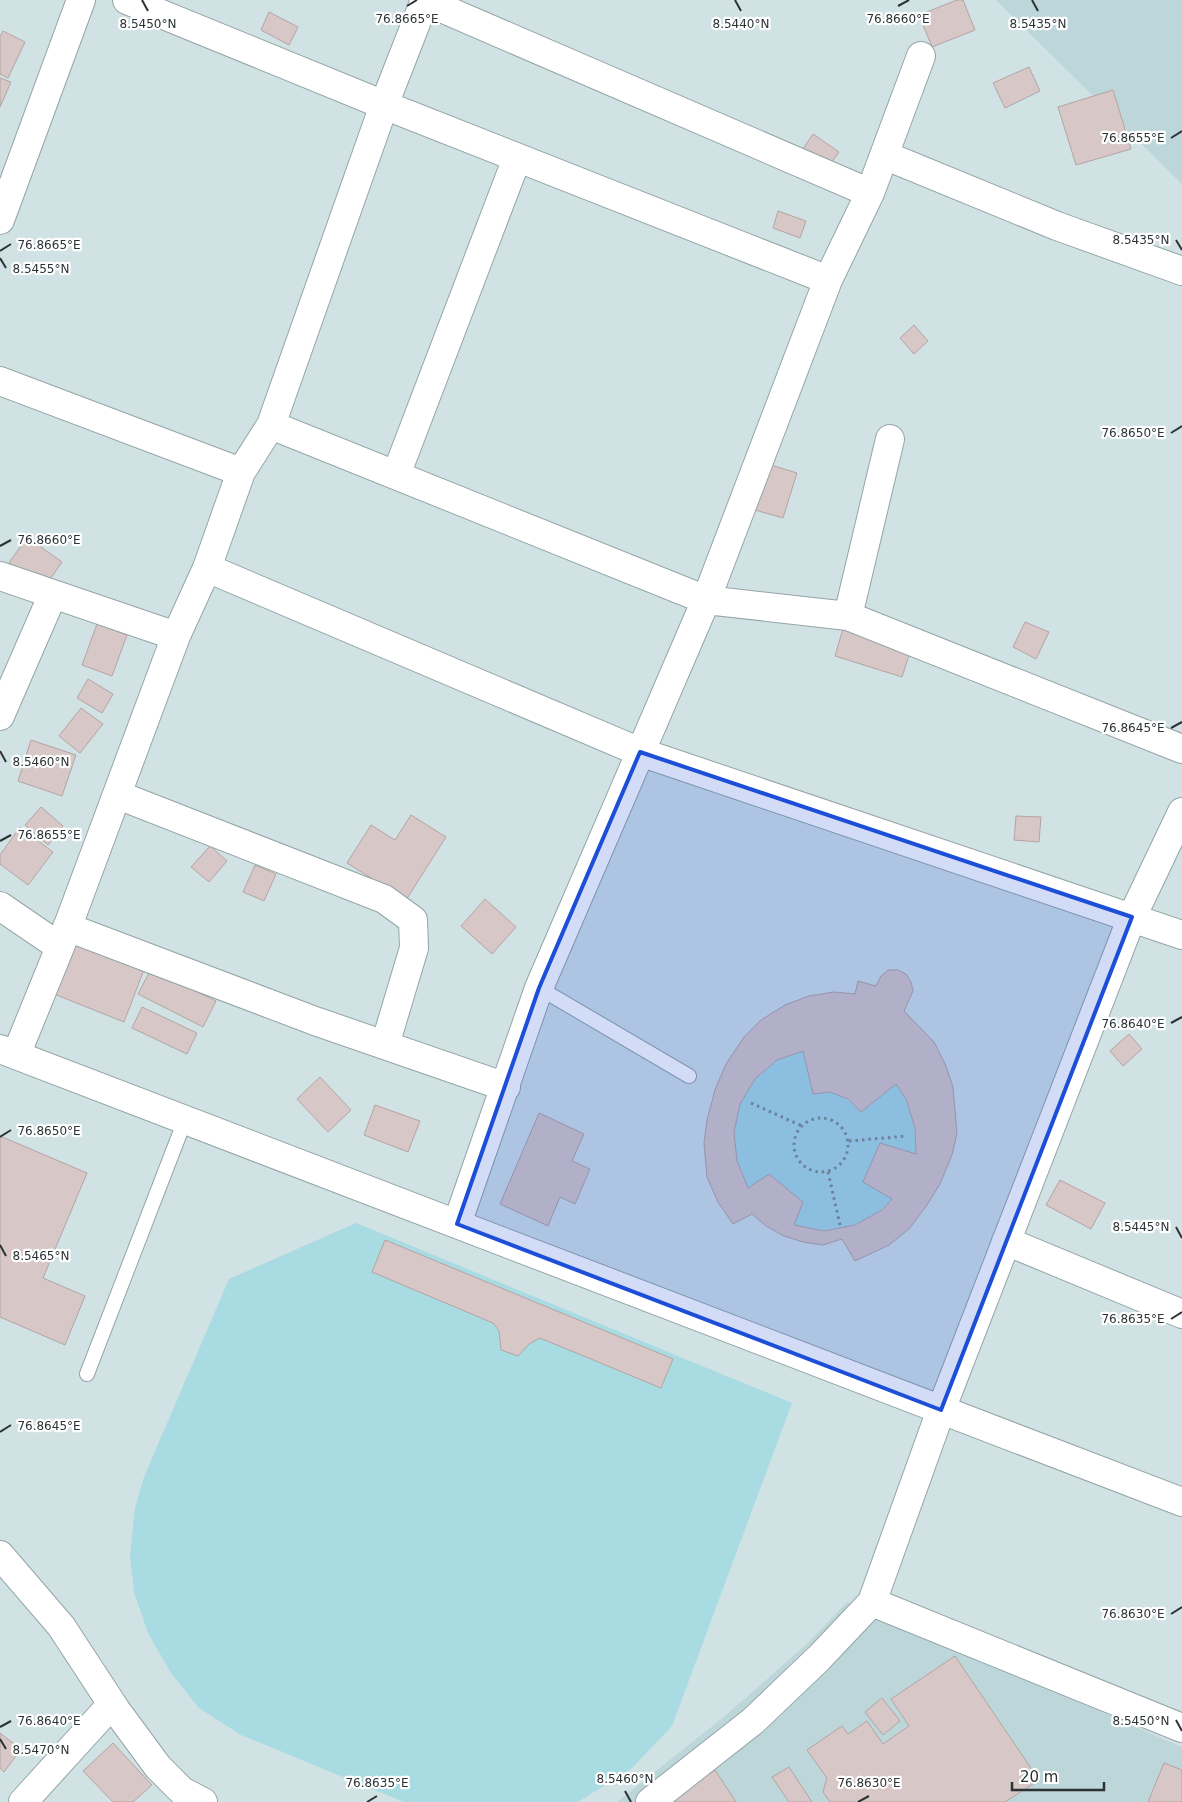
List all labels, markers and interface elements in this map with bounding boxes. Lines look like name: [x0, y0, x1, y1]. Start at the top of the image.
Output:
text: 76.8665°E: [375, 12, 439, 26]
text: 76.8660°E: [866, 12, 930, 26]
text: 8.5450°N: [120, 17, 176, 31]
text: 8.5440°N: [713, 17, 769, 31]
text: 8.5435°N: [1010, 17, 1066, 31]
text: 76.8655°E: [1101, 131, 1165, 145]
text: 8.5435°N: [1113, 233, 1169, 247]
text: 76.8665°E: [17, 238, 81, 252]
text: 8.5455°N: [13, 262, 69, 276]
text: 76.8650°E: [1101, 426, 1165, 440]
text: 76.8660°E: [17, 533, 81, 547]
text: 76.8645°E: [1101, 721, 1165, 735]
text: 8.5460°N: [13, 755, 69, 769]
text: 76.8655°E: [17, 828, 81, 842]
text: 76.8640°E: [1101, 1017, 1165, 1031]
text: 76.8650°E: [17, 1124, 81, 1138]
text: 8.5445°N: [1113, 1220, 1169, 1234]
text: 8.5465°N: [13, 1249, 69, 1263]
text: 76.8635°E: [1101, 1312, 1165, 1326]
text: 76.8645°E: [17, 1419, 81, 1433]
text: 76.8630°E: [1101, 1607, 1165, 1621]
text: 76.8640°E: [17, 1714, 81, 1728]
text: 8.5450°N: [1113, 1714, 1169, 1728]
text: 8.5470°N: [13, 1743, 69, 1757]
scale bar: [1012, 1760, 1104, 1792]
text: 20 m: [1020, 1768, 1058, 1786]
text: 8.5460°N: [597, 1772, 653, 1786]
text: 76.8635°E: [345, 1776, 409, 1790]
text: 76.8630°E: [837, 1776, 901, 1790]

